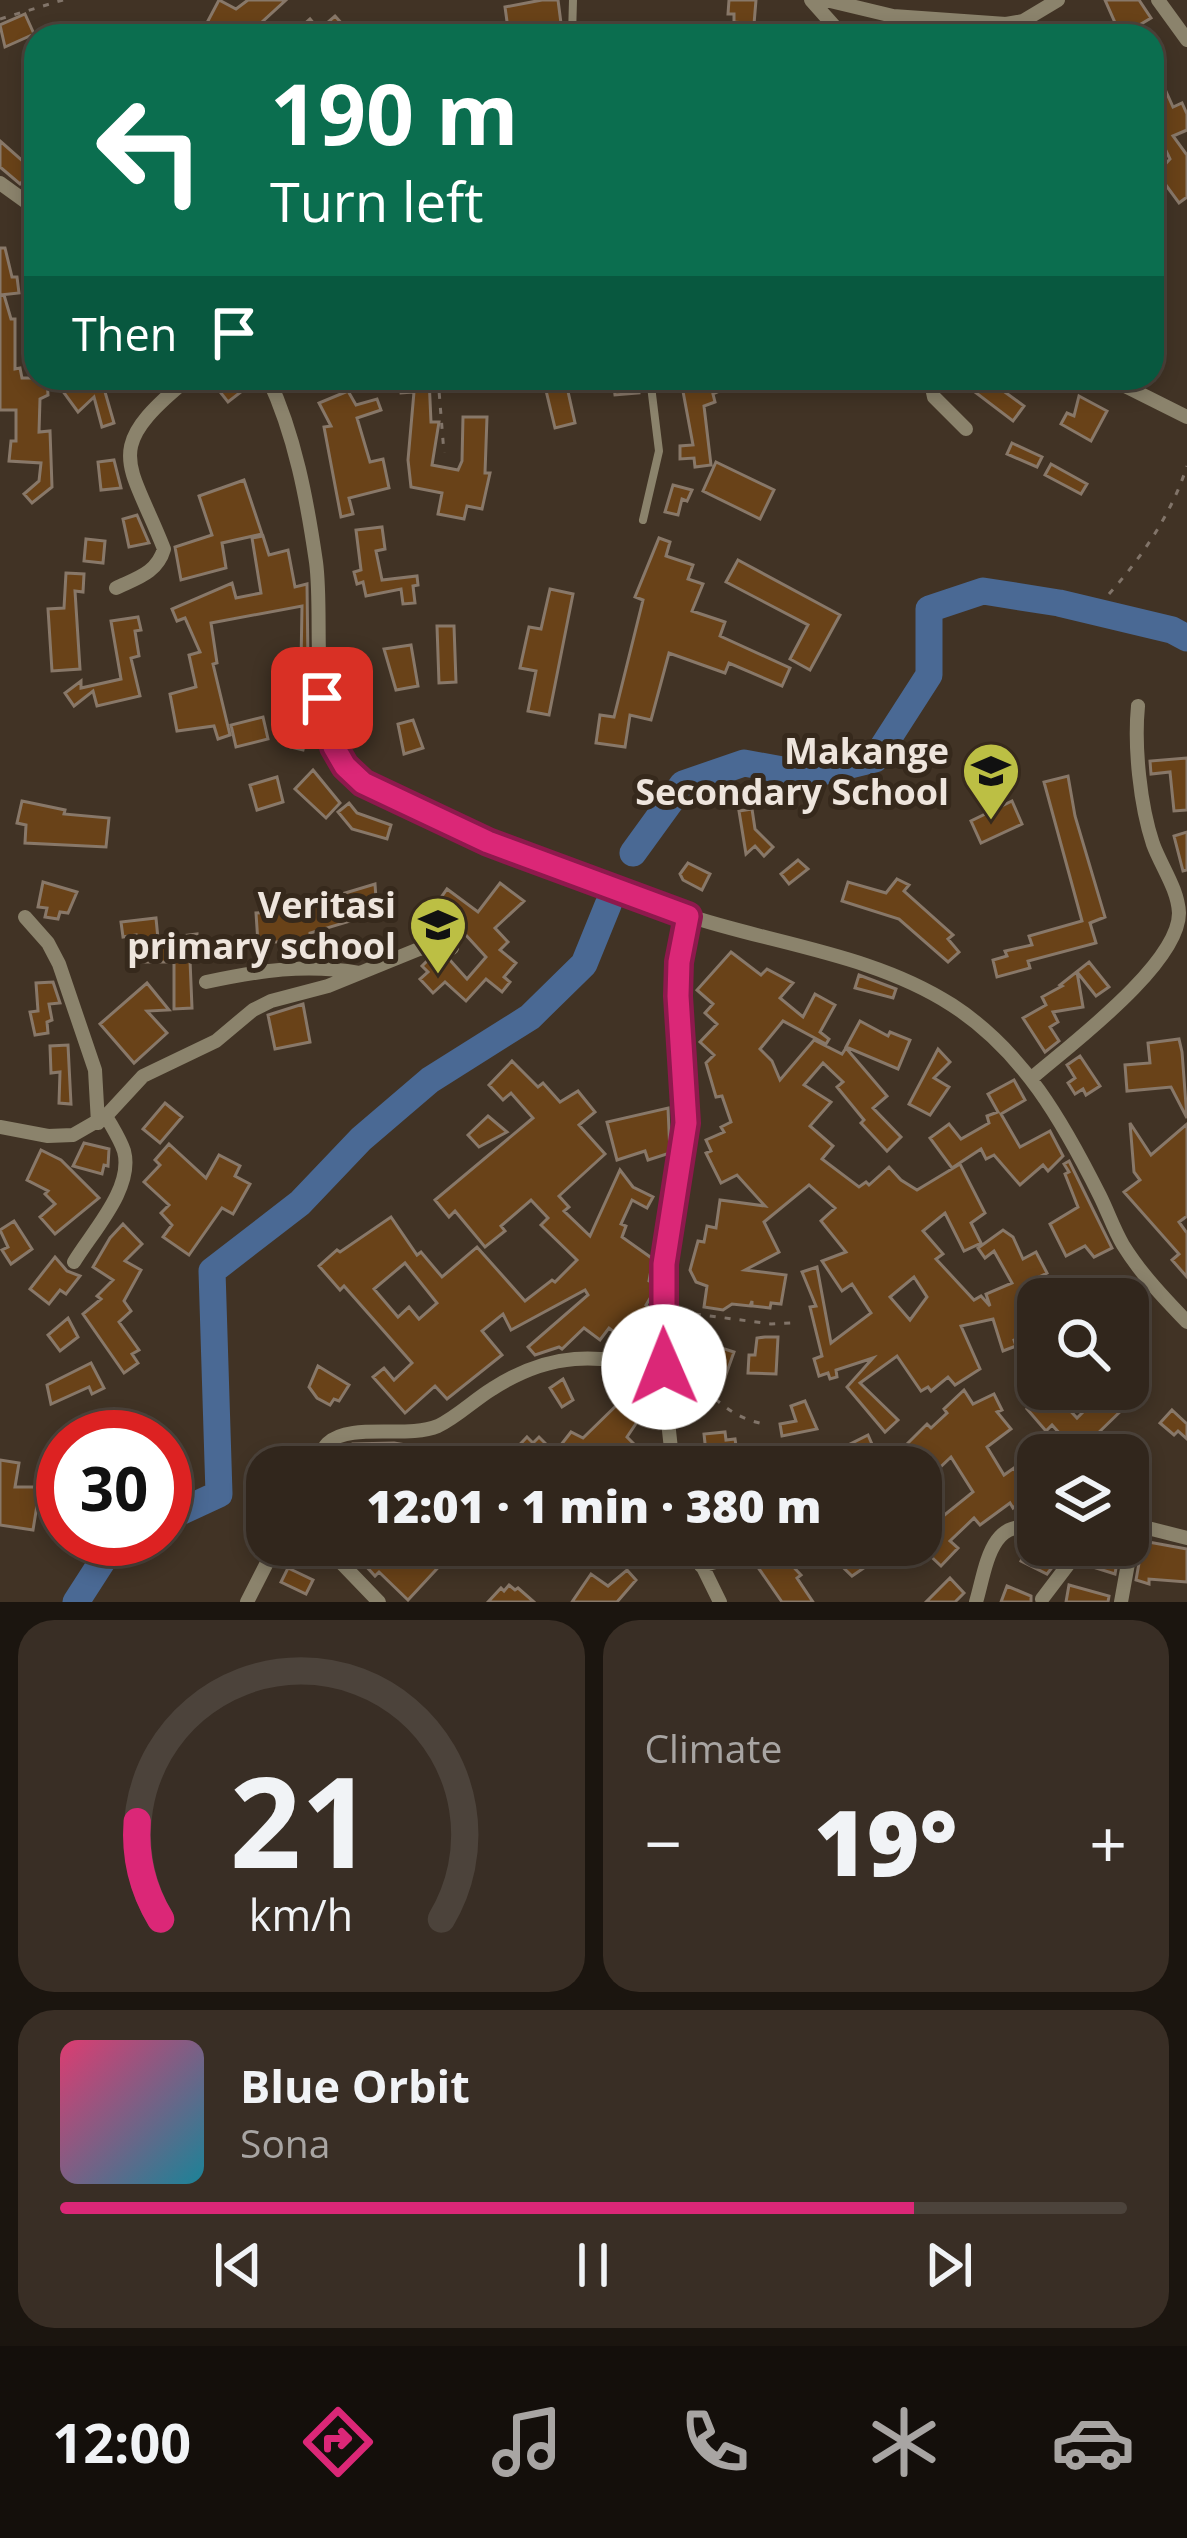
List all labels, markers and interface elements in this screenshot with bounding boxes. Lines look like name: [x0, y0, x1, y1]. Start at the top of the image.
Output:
text: 190 m: [270, 55, 518, 170]
icon: left: [72, 72, 228, 228]
text: Turn left: [270, 164, 483, 238]
icon: arrive: [201, 300, 267, 366]
text: Then: [72, 303, 177, 364]
pin: [271, 647, 373, 749]
icon: arrive: [289, 665, 355, 731]
place label: Makange Secondary School: [635, 726, 949, 816]
school or university icon: Makange Secondary School: [960, 740, 1022, 822]
place label: Veritasi primary school: [127, 880, 396, 970]
school or university icon: Veritasi primary school: [407, 894, 469, 976]
map controls: [1017, 1278, 1149, 1566]
button: search: [1017, 1278, 1149, 1410]
position arrow: [601, 1304, 727, 1430]
speed limit sign: 30: [36, 1410, 192, 1566]
button: layers: [1017, 1434, 1149, 1566]
text: 12:01 · 1 min · 380 m: [367, 1475, 821, 1536]
text: Climate: [645, 1721, 782, 1774]
text: 21: [230, 1735, 373, 1905]
text: 19°: [814, 1780, 957, 1902]
text: −: [645, 1797, 682, 1887]
text: +: [1089, 1797, 1127, 1887]
text: km/h: [249, 1885, 353, 1944]
text: Blue Orbit: [240, 2055, 470, 2116]
text: Sona: [240, 2116, 330, 2169]
icon: previous: [205, 2232, 271, 2298]
icon: pause: [560, 2232, 626, 2298]
icon: next: [916, 2232, 982, 2298]
icon: directions: [296, 2400, 380, 2484]
icon: music: [485, 2400, 569, 2484]
icon: phone: [673, 2400, 757, 2484]
icon: climate: [862, 2400, 946, 2484]
icon: car: [1051, 2400, 1135, 2484]
text: 12:00: [52, 2405, 191, 2479]

